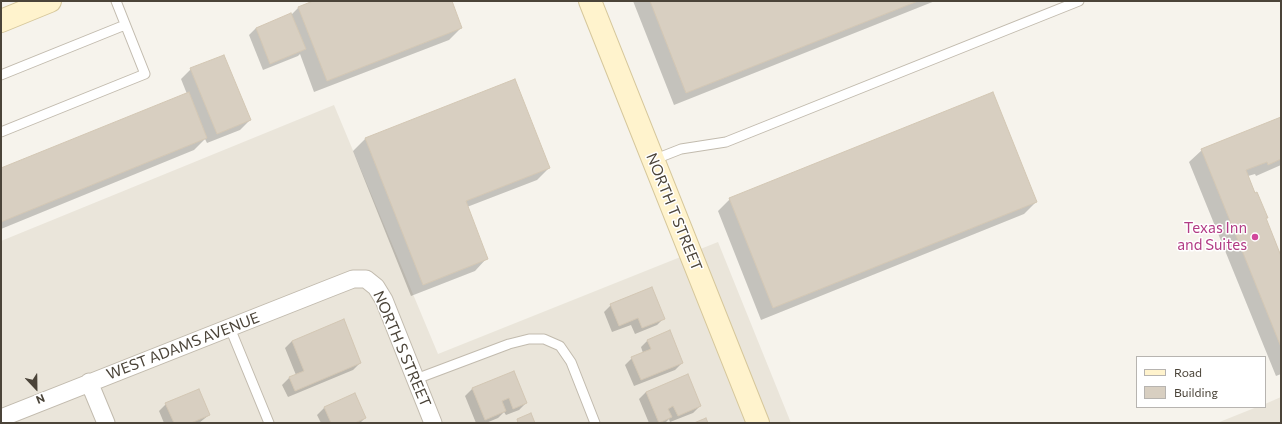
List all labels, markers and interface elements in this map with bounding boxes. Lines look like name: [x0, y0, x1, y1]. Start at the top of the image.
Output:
street label: NORTH T STREET: [642, 151, 706, 273]
place label: Texas Inn and Suites: [1177, 219, 1247, 254]
marker: Texas Inn and Suites: [1250, 232, 1260, 242]
street label: NORTH S STREET: [369, 288, 435, 410]
street label: WEST ADAMS AVENUE: [104, 309, 262, 383]
legend: [1136, 356, 1266, 408]
text: Road: [1174, 365, 1202, 379]
north arrow: [16, 368, 56, 408]
text: Building: [1174, 385, 1218, 399]
text: N: [34, 392, 47, 407]

